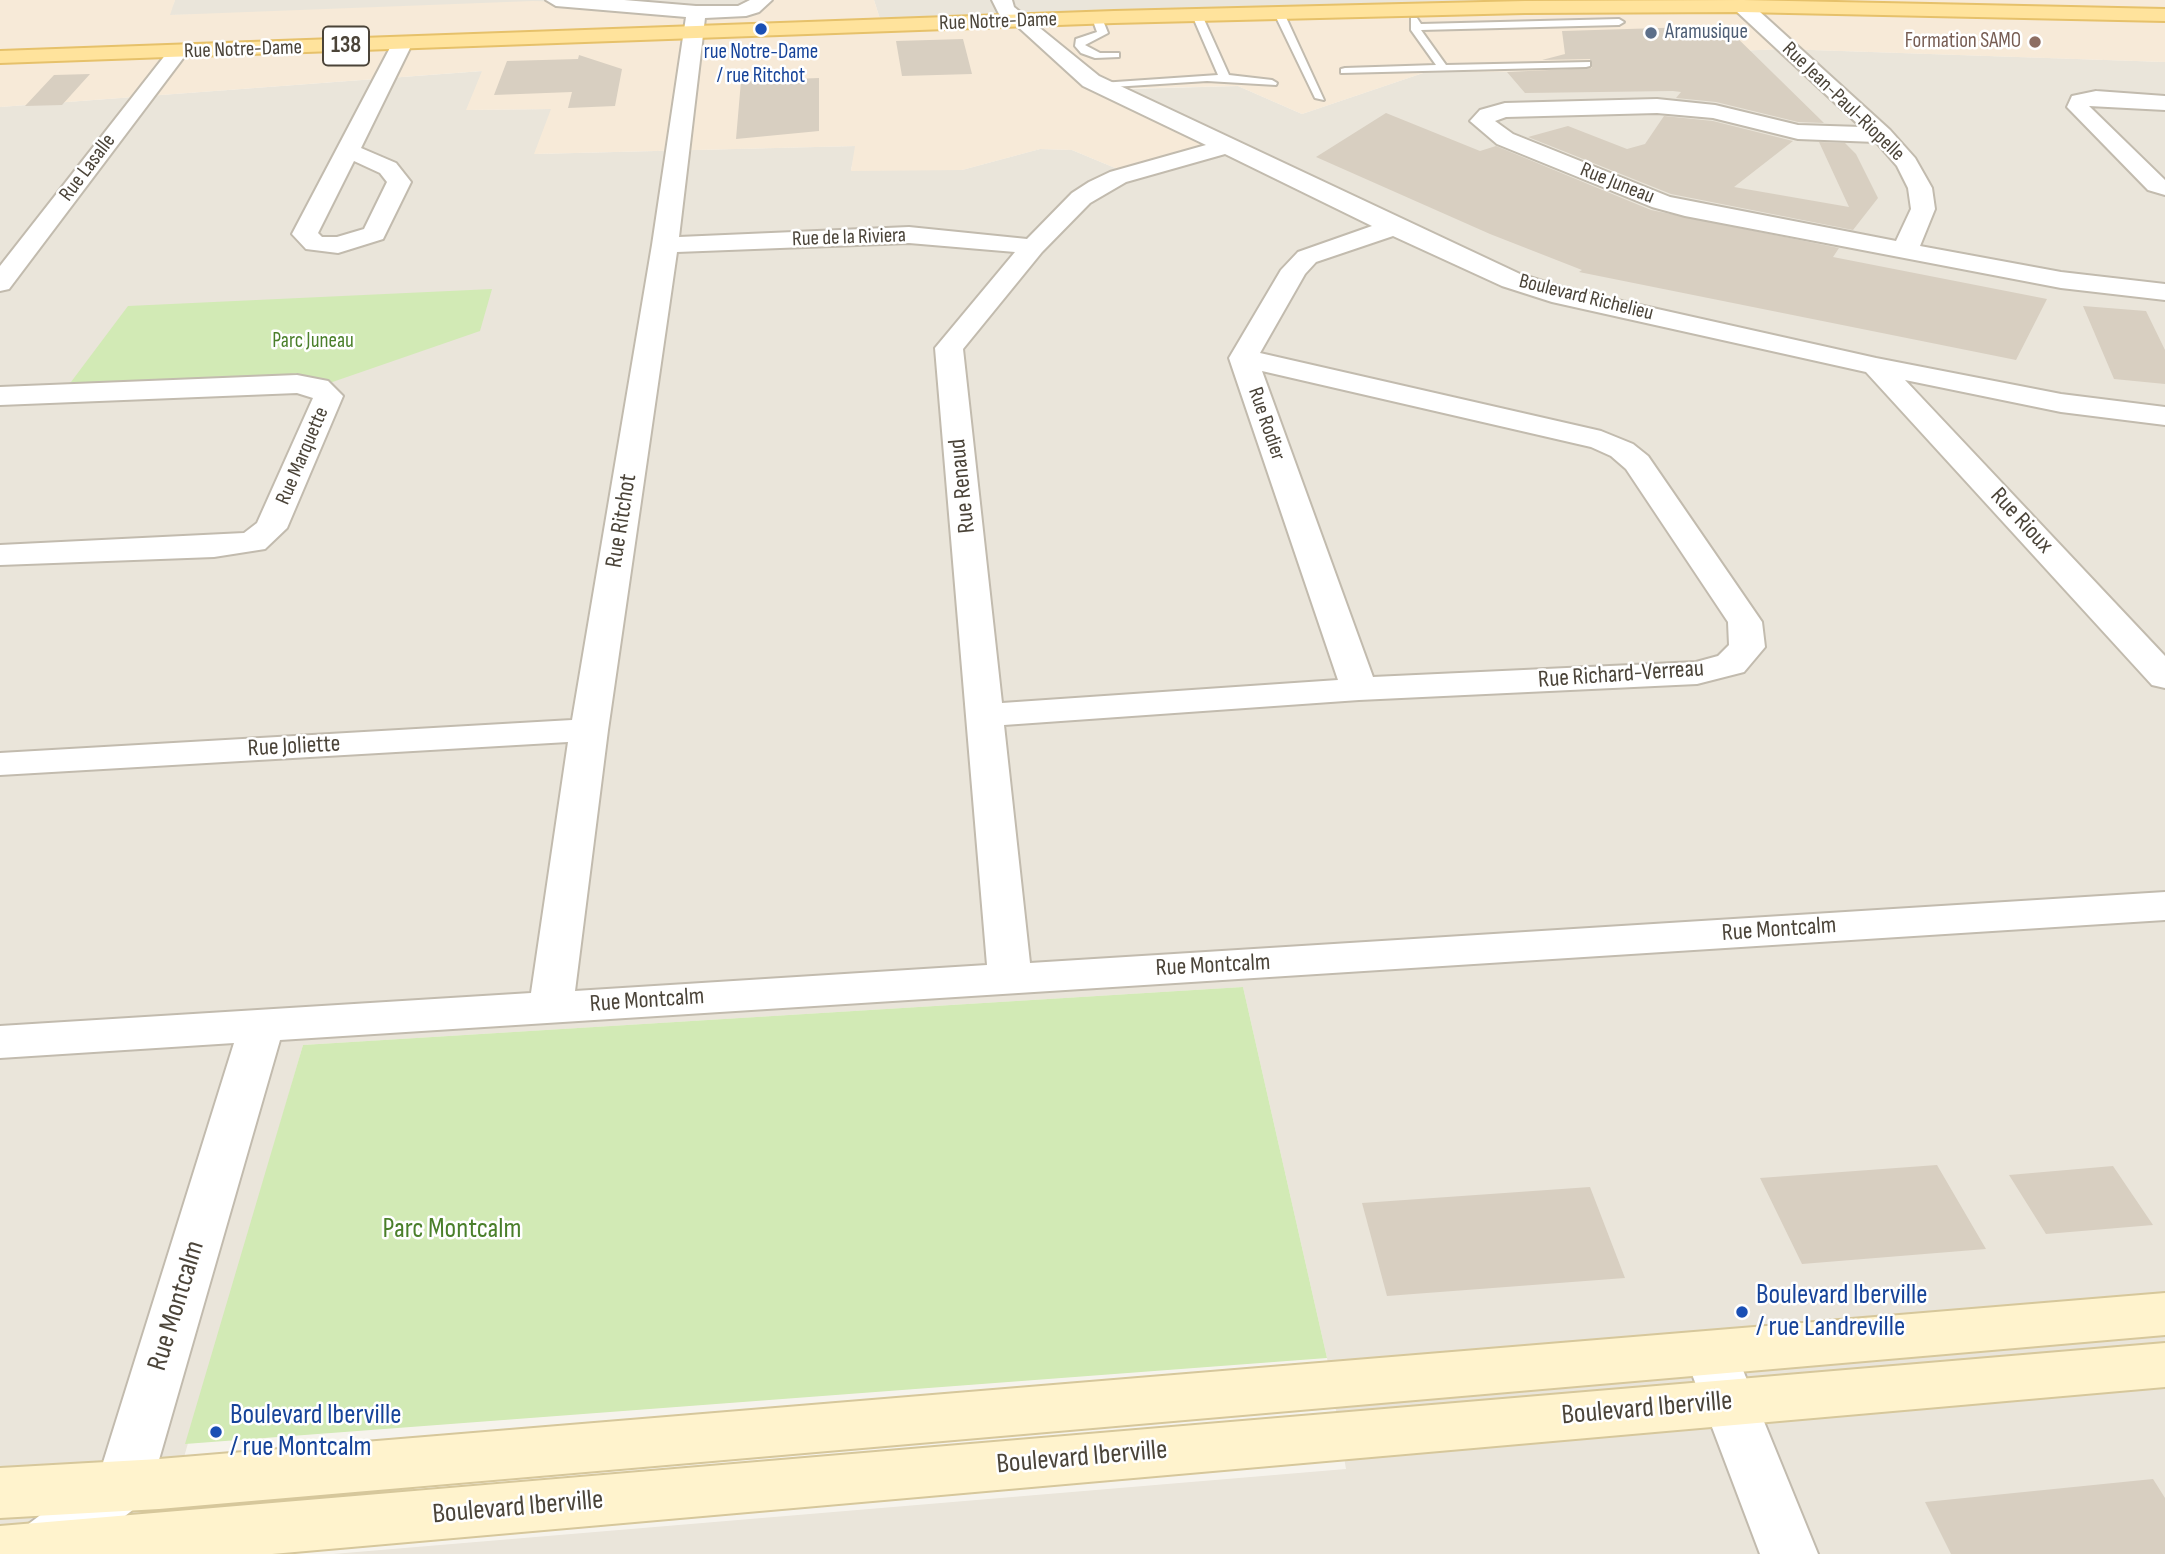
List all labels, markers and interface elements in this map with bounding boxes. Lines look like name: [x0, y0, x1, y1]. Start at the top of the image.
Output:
street label: Rue Notre-Dame: [939, 7, 1057, 37]
place label: Aramusique: [1665, 20, 1748, 46]
marker: rue Notre-Dame / rue Ritchot: [753, 21, 769, 37]
marker: Aramusique: [1643, 25, 1659, 41]
road number: 138: [323, 26, 369, 66]
place label: Formation SAMO: [1905, 29, 2021, 55]
marker: Formation SAMO: [2027, 34, 2043, 50]
street label: Rue Notre-Dame: [184, 35, 302, 65]
street label: Rue Jean-Paul-Riopelle: [1776, 37, 1910, 167]
place label: rue Notre-Dame / rue Ritchot: [704, 40, 818, 90]
street label: Rue Lasalle: [54, 129, 122, 207]
street label: Rue Juneau: [1576, 158, 1658, 210]
street label: Rue de la Riviera: [792, 223, 906, 253]
street label: Boulevard Richelieu: [1516, 269, 1656, 327]
park label: Parc Juneau: [272, 329, 354, 355]
street label: Rue Rodier: [1242, 384, 1290, 464]
street label: Rue Marquette: [271, 403, 335, 509]
street label: Rue Renaud: [944, 437, 982, 535]
street label: Rue Ritchot: [600, 472, 644, 570]
street label: Rue Rioux: [1983, 482, 2059, 560]
street label: Rue Richard-Verreau: [1537, 655, 1705, 695]
street label: Rue Joliette: [247, 730, 341, 764]
street label: Rue Montcalm: [1721, 912, 1837, 948]
street label: Rue Montcalm: [1155, 949, 1271, 983]
street label: Rue Montcalm: [589, 983, 705, 1019]
park label: Parc Montcalm: [382, 1213, 522, 1247]
street label: Rue Montcalm: [141, 1237, 213, 1375]
place label: Boulevard Iberville / rue Landreville: [1756, 1279, 1927, 1345]
marker: Boulevard Iberville / rue Landreville: [1734, 1304, 1750, 1320]
street label: Boulevard Iberville: [1560, 1385, 1734, 1433]
place label: Boulevard Iberville / rue Montcalm: [230, 1399, 401, 1465]
marker: Boulevard Iberville / rue Montcalm: [208, 1424, 224, 1440]
street label: Boulevard Iberville: [995, 1434, 1169, 1482]
street label: Boulevard Iberville: [431, 1484, 605, 1532]

